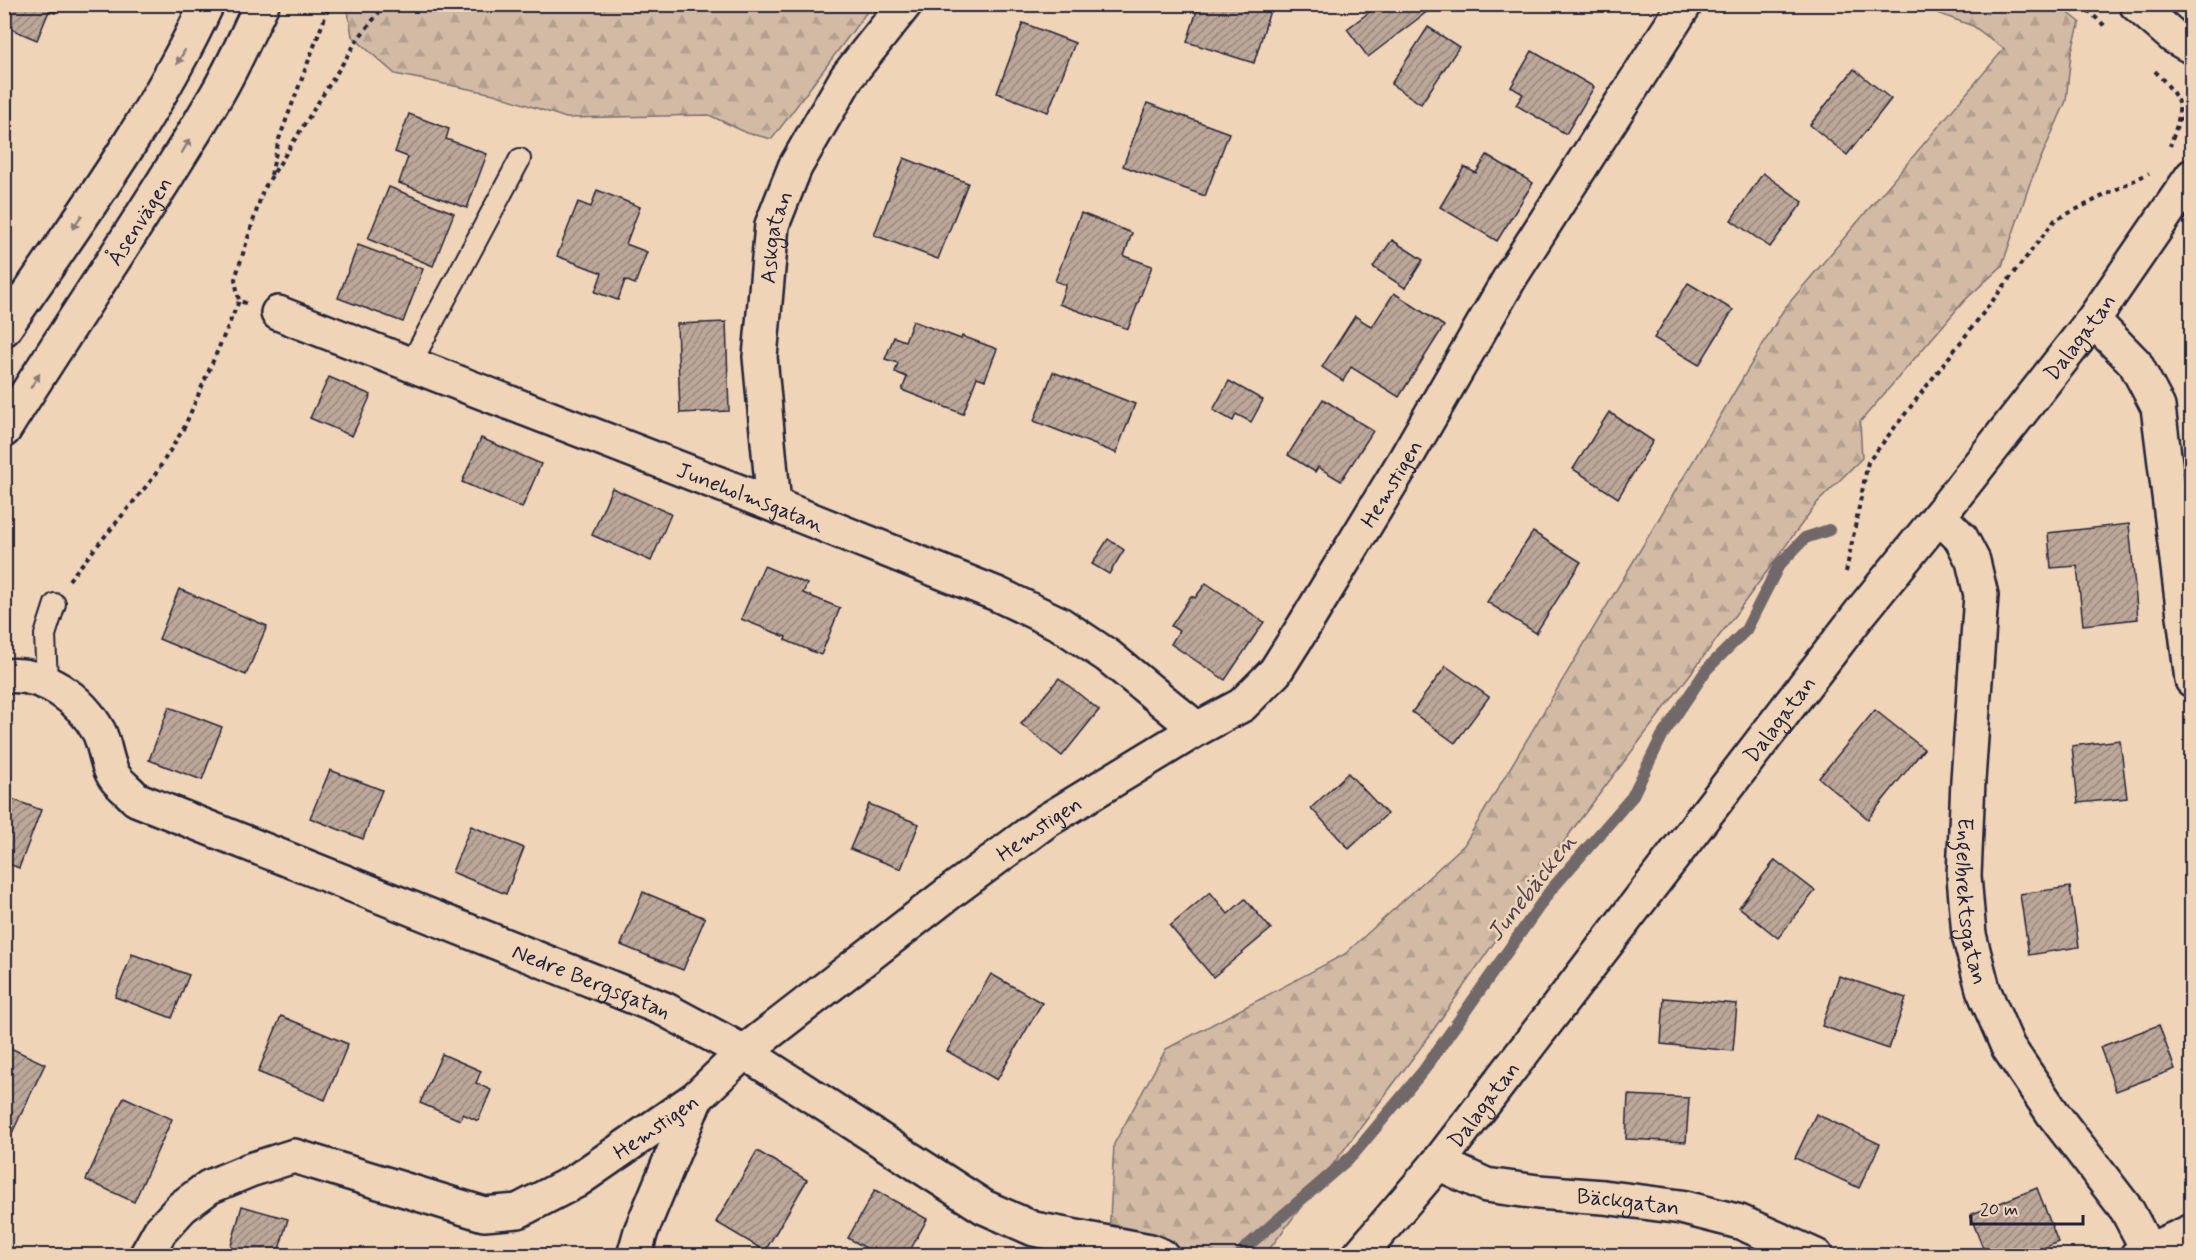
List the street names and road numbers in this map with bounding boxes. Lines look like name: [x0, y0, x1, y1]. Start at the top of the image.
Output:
street label: Åsenvägen: [101, 172, 179, 272]
street label: Askgatan: [755, 187, 800, 285]
street label: Dalagatan: [2039, 289, 2123, 387]
street label: Hemstigen: [1355, 435, 1430, 533]
street label: Juneholmsgatan: [672, 457, 828, 539]
street label: Dalagatan: [1738, 671, 1823, 769]
street label: Hemstigen: [991, 791, 1087, 869]
street label: Engelbrektsgatan: [1946, 817, 1993, 988]
street label: Nedre Bergsgatan: [508, 938, 676, 1026]
street label: Dalagatan: [1442, 1056, 1527, 1155]
street label: Hemstigen: [608, 1088, 705, 1167]
street label: Bäckgatan: [1576, 1183, 1681, 1223]

